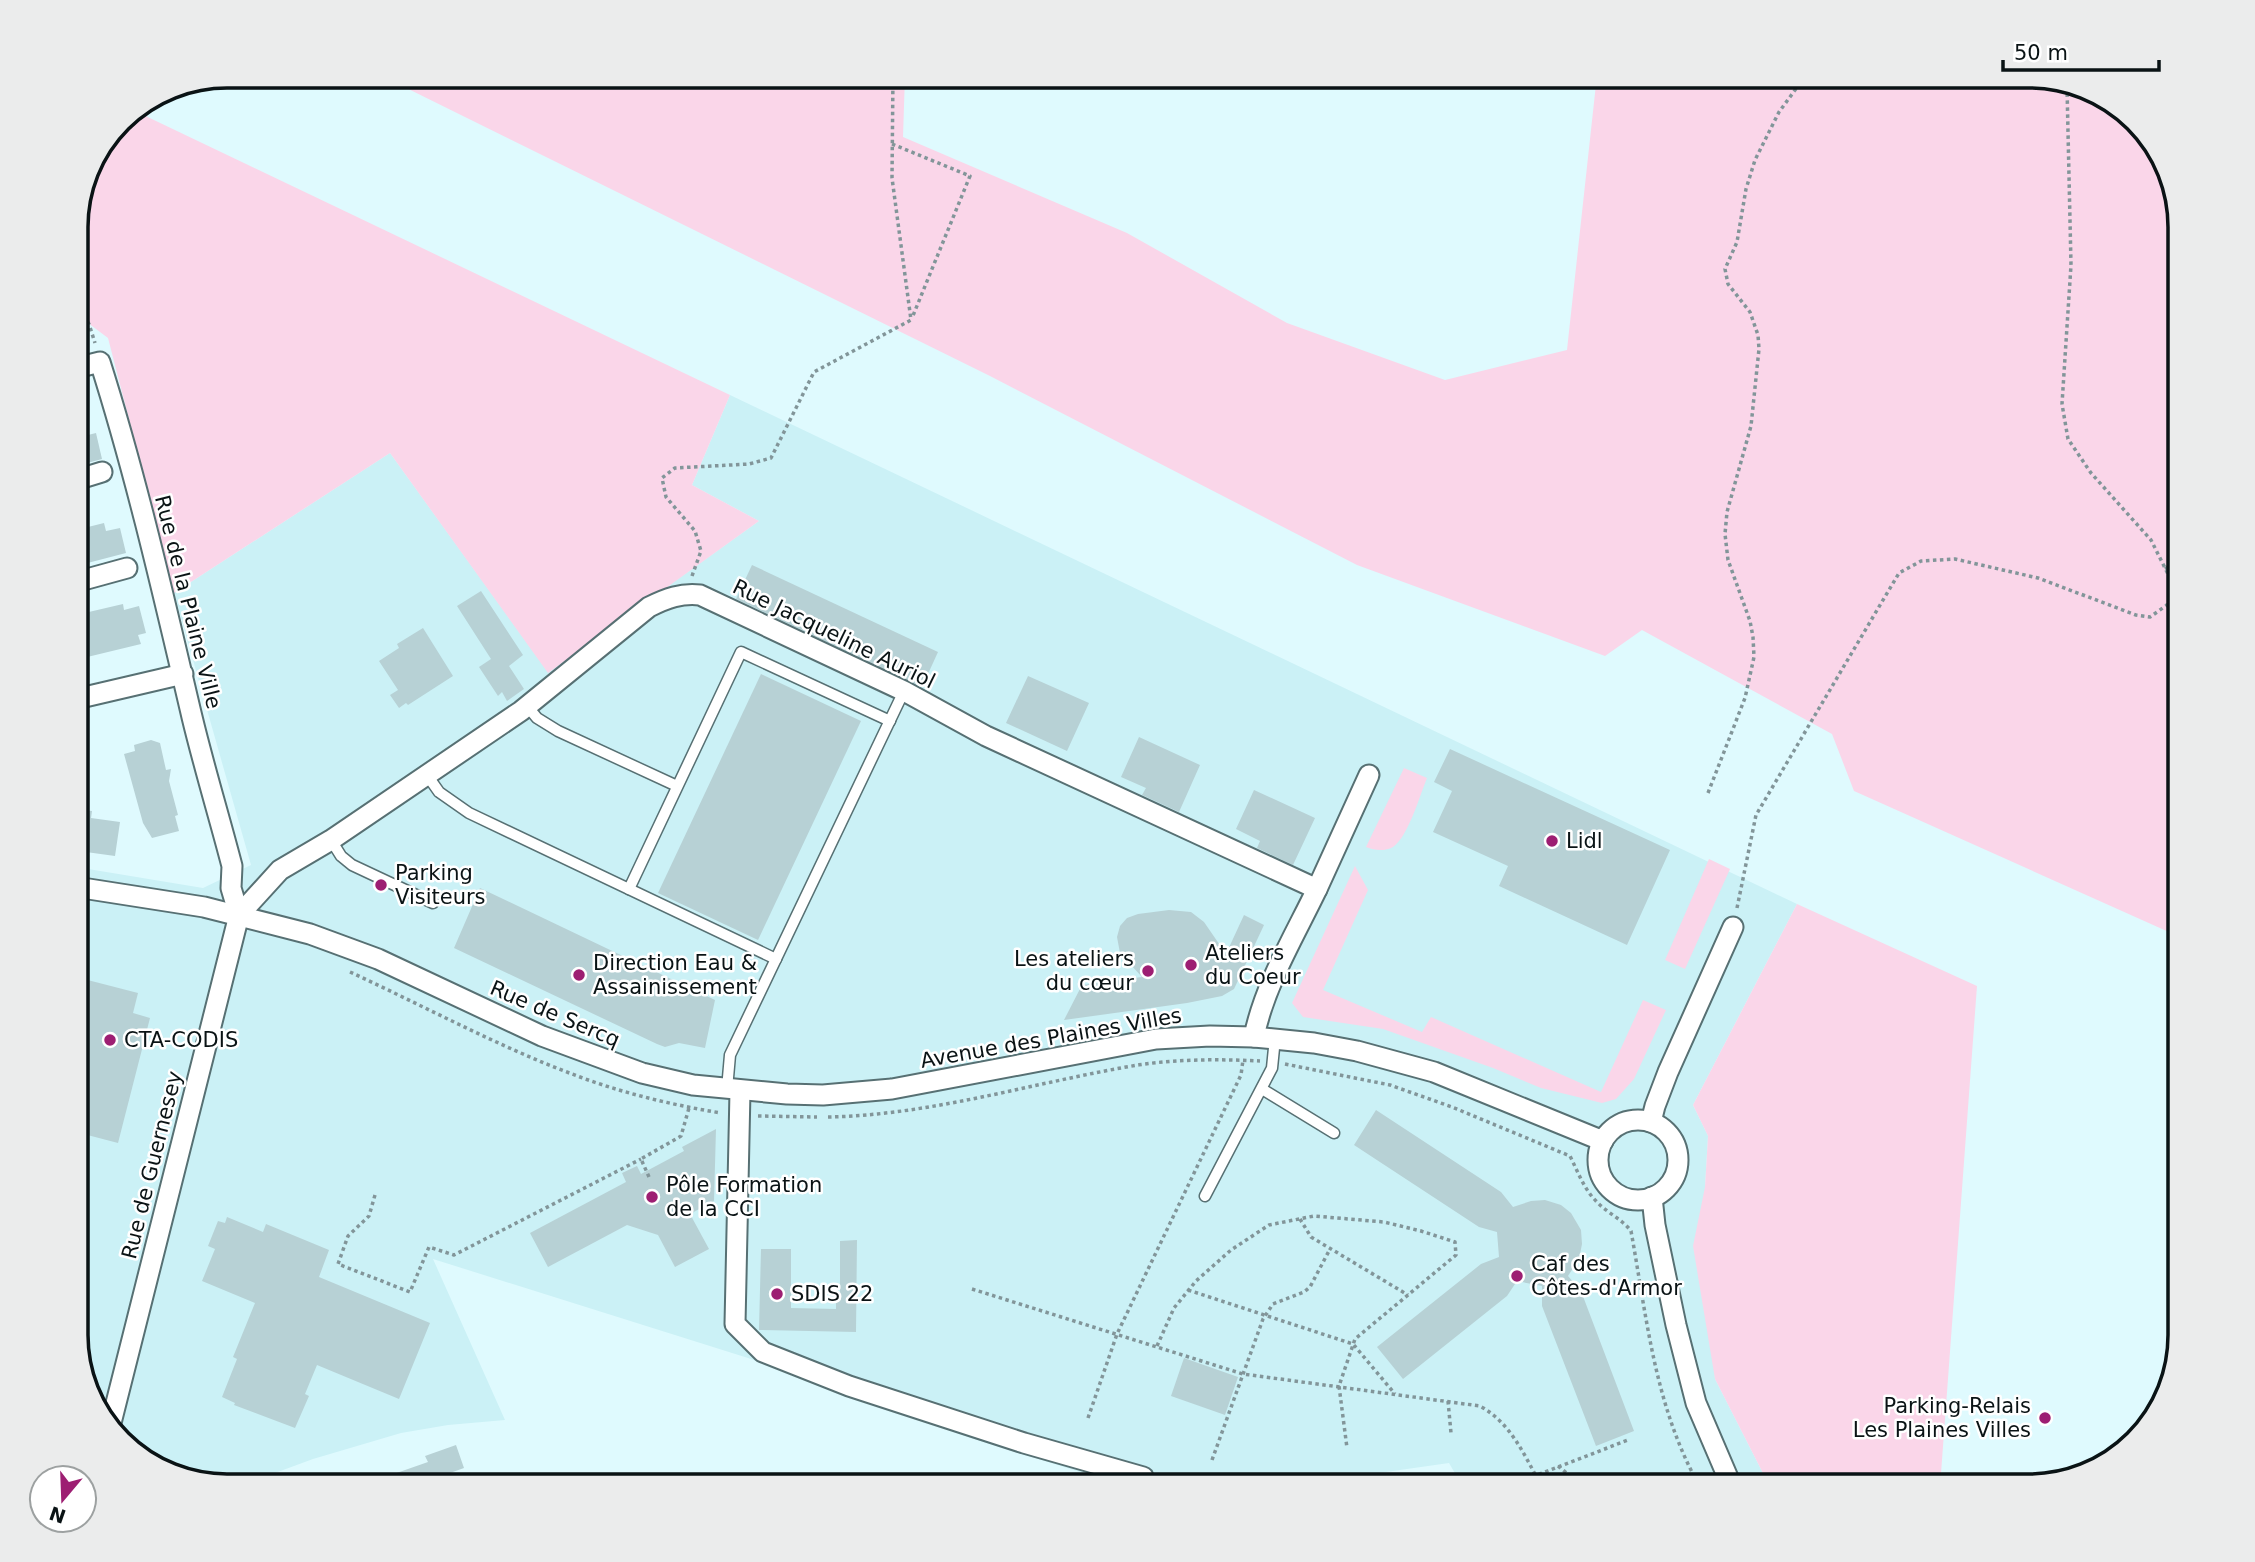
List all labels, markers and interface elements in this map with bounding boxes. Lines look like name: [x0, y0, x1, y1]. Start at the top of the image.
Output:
scale bar: [2003, 28, 2159, 72]
text: 50 m: [2014, 41, 2068, 65]
street label: Rue de la Plaine Ville: [150, 493, 226, 711]
street label: Rue Jacqueline Auriol: [729, 575, 939, 693]
place label: Lidl: [1566, 829, 1603, 853]
marker: Lidl: [1544, 833, 1560, 849]
place label: Parking Visiteurs: [395, 861, 486, 909]
marker: Parking Visiteurs: [373, 877, 389, 893]
place label: Ateliers du Coeur: [1205, 941, 1301, 989]
place label: Les ateliers du cœur: [1014, 947, 1134, 995]
place label: Direction Eau & Assainissement: [593, 951, 757, 999]
marker: Ateliers du Coeur: [1183, 957, 1199, 973]
marker: Les ateliers du cœur: [1140, 963, 1156, 979]
marker: Direction Eau & Assainissement: [571, 967, 587, 983]
street label: Rue de Sercq: [486, 976, 624, 1052]
street label: Avenue des Plaines Villes: [918, 1003, 1184, 1073]
place label: CTA-CODIS: [124, 1028, 238, 1052]
marker: CTA-CODIS: [102, 1032, 118, 1048]
street label: Rue de Guernesey: [117, 1069, 187, 1261]
place label: Pôle Formation de la CCI: [666, 1173, 822, 1221]
marker: Pôle Formation de la CCI: [644, 1189, 660, 1205]
place label: Caf des Côtes-d'Armor: [1531, 1252, 1682, 1300]
marker: Caf des Côtes-d'Armor: [1509, 1268, 1525, 1284]
place label: SDIS 22: [791, 1282, 873, 1306]
marker: SDIS 22: [769, 1286, 785, 1302]
place label: Parking-Relais Les Plaines Villes: [1853, 1394, 2031, 1442]
marker: Parking-Relais Les Plaines Villes: [2037, 1410, 2053, 1426]
north arrow: [28, 1464, 98, 1534]
text: N: [46, 1502, 69, 1528]

